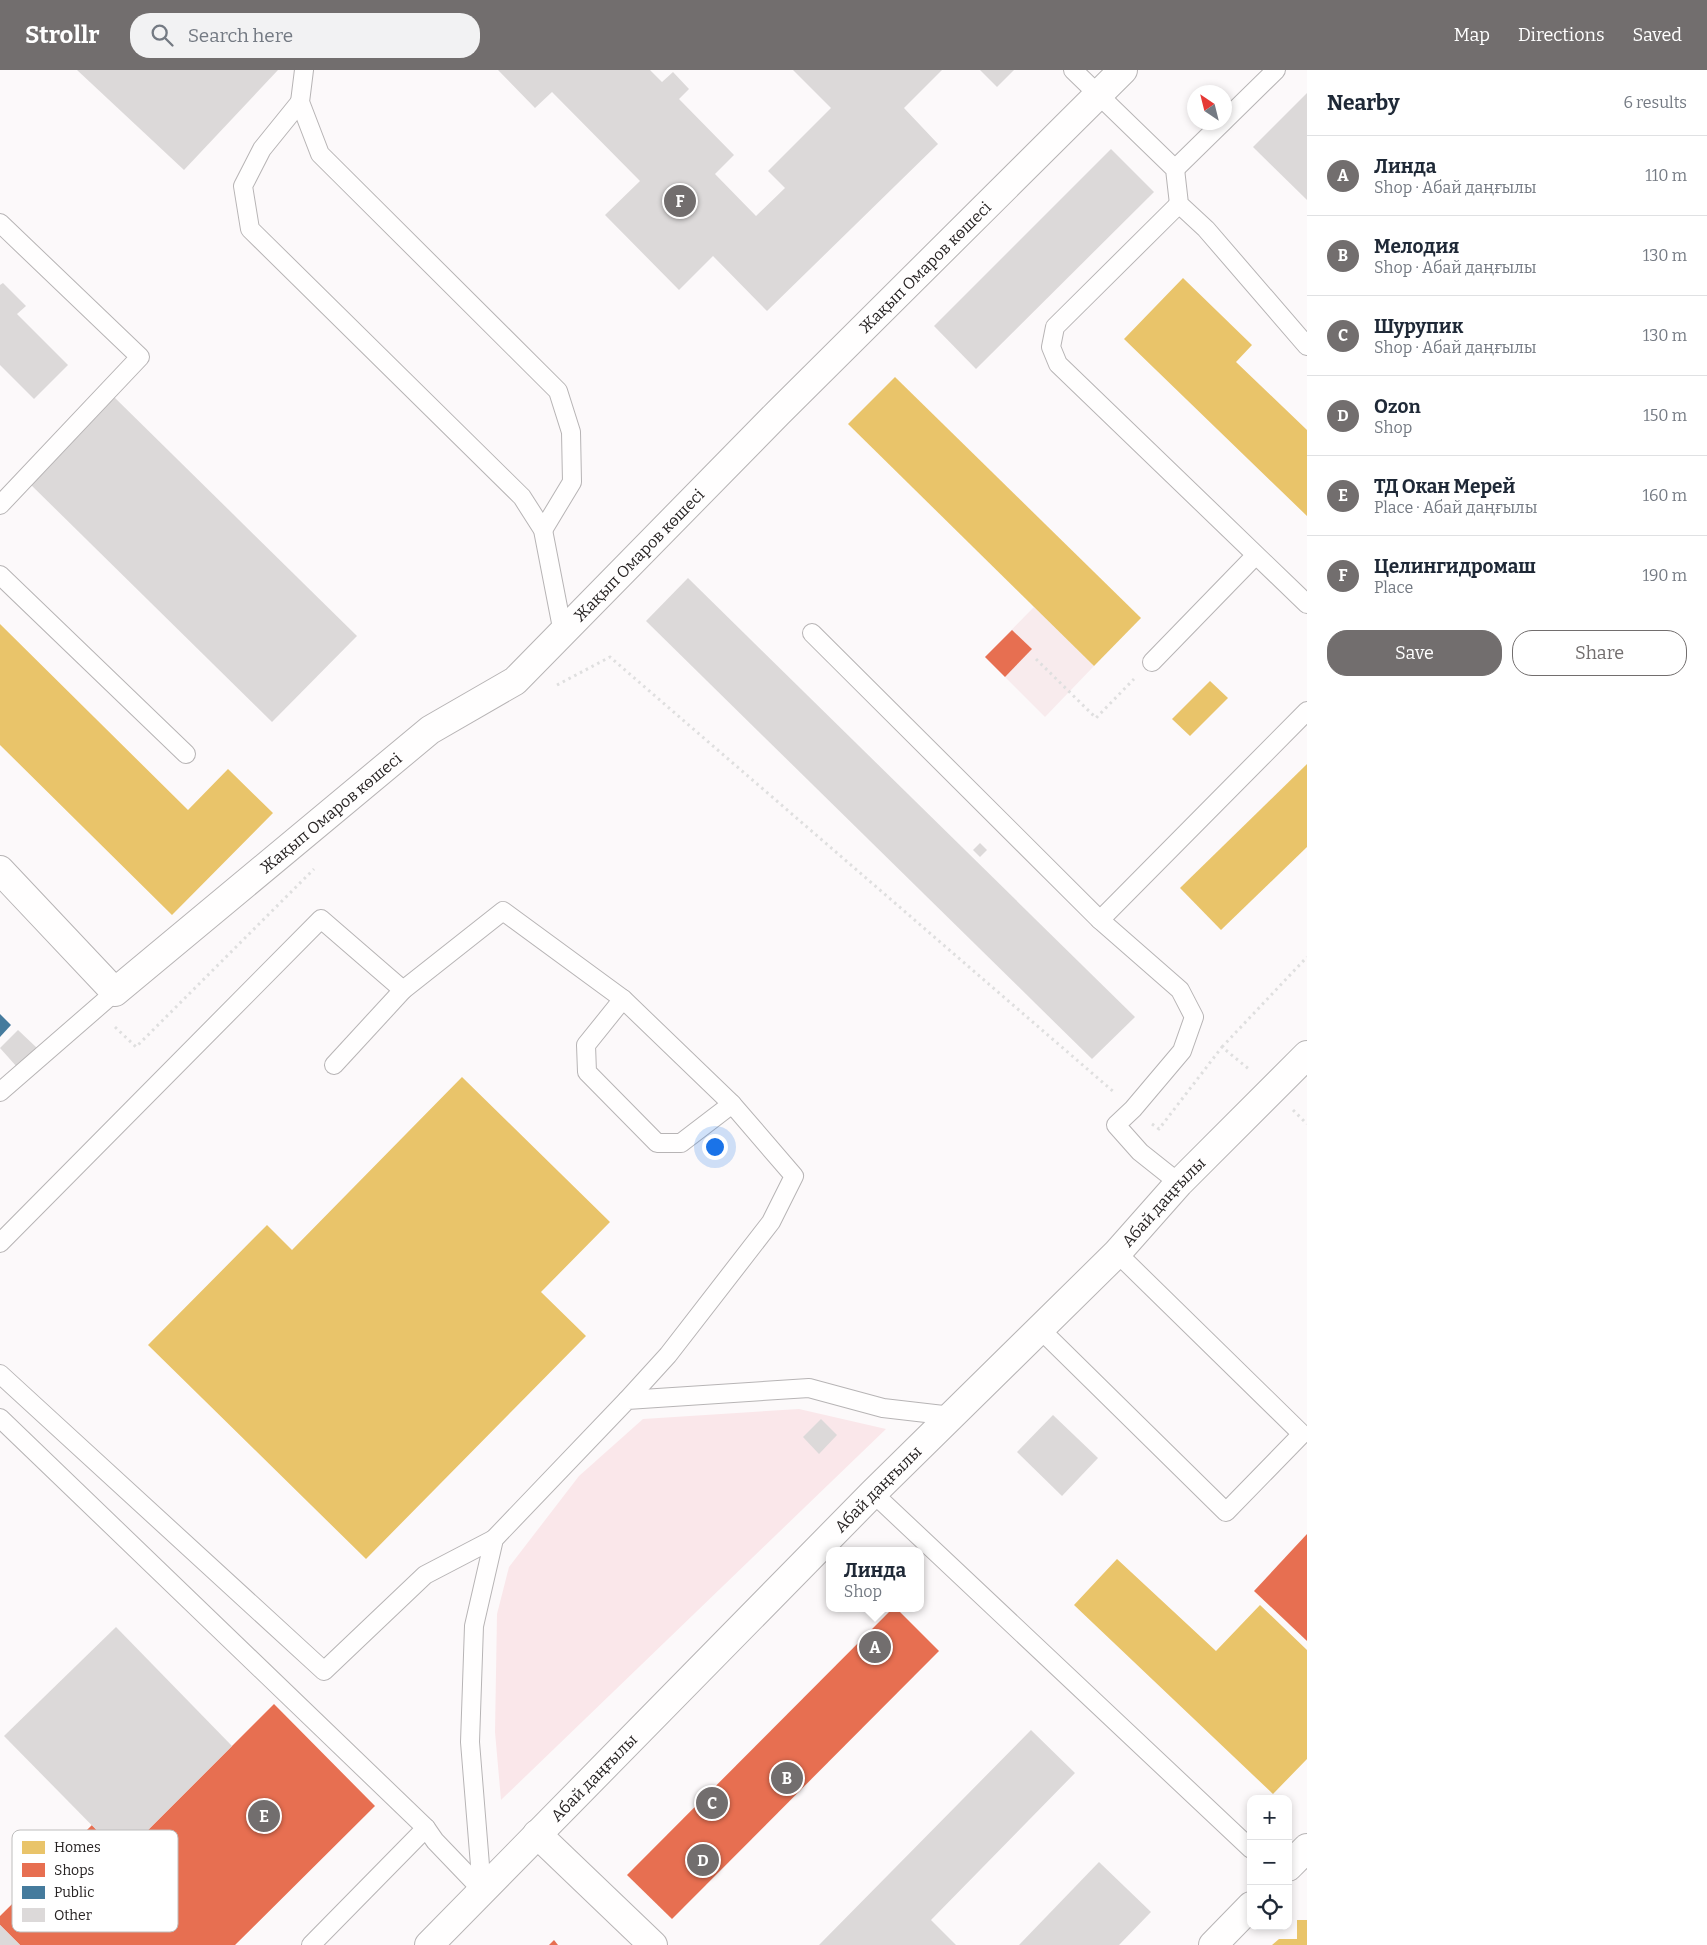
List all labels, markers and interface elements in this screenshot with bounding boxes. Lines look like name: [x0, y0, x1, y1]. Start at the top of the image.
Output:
search box: [130, 13, 480, 58]
text: Strollr: [25, 21, 100, 49]
icon: search: [148, 21, 176, 49]
text: Search here: [188, 24, 293, 47]
text: Map: [1454, 24, 1490, 46]
text: Directions: [1518, 24, 1605, 46]
text: Saved: [1633, 24, 1682, 46]
north arrow: [1187, 85, 1232, 130]
text: Nearby: [1327, 90, 1400, 116]
text: 6 results: [1624, 93, 1687, 112]
text: Линда: [1374, 155, 1436, 178]
text: A: [1337, 166, 1349, 185]
text: 110 m: [1645, 166, 1687, 185]
text: Shop · Абай даңғылы: [1374, 178, 1537, 197]
pin: F: [664, 182, 696, 220]
street label: Жақып Омаров көшесі: [855, 197, 995, 337]
text: Мелодия: [1374, 235, 1459, 258]
text: B: [1338, 246, 1348, 265]
text: 130 m: [1643, 246, 1687, 265]
text: Shop · Абай даңғылы: [1374, 258, 1537, 277]
text: Шурупик: [1374, 315, 1463, 338]
text: C: [1338, 326, 1348, 345]
text: 130 m: [1643, 326, 1687, 345]
text: Shop · Абай даңғылы: [1374, 338, 1537, 357]
text: Ozon: [1374, 395, 1421, 418]
text: D: [1337, 406, 1349, 425]
text: 150 m: [1643, 406, 1687, 425]
text: Shop: [1374, 418, 1412, 437]
text: ТД Окан Мерей: [1374, 475, 1515, 498]
street label: Жақып Омаров көшесі: [569, 485, 708, 625]
text: E: [1338, 486, 1348, 505]
text: 160 m: [1642, 486, 1687, 505]
text: Place · Абай даңғылы: [1374, 498, 1537, 517]
text: Целингидромаш: [1374, 555, 1536, 578]
text: F: [1339, 566, 1348, 585]
text: 190 m: [1642, 566, 1687, 585]
text: Place: [1374, 578, 1413, 597]
button: Save: [1327, 630, 1502, 676]
button: Share: [1512, 630, 1687, 676]
street label: Жақып Омаров көшесі: [256, 748, 405, 877]
your location: [702, 1134, 728, 1160]
street label: Абай даңғылы: [1118, 1153, 1209, 1250]
street label: Абай даңғылы: [831, 1441, 925, 1536]
popup: [826, 1547, 924, 1612]
text: Линда: [844, 1559, 906, 1582]
text: Shop: [844, 1582, 882, 1601]
pin: A: [859, 1628, 891, 1666]
street label: Абай даңғылы: [547, 1730, 641, 1825]
pin: B: [771, 1759, 803, 1797]
pin: C: [696, 1784, 728, 1822]
map controls: [1247, 1795, 1292, 1930]
button: +: [1247, 1795, 1292, 1840]
pin: E: [248, 1797, 280, 1835]
legend: [12, 1830, 178, 1932]
text: Homes: [54, 1839, 101, 1856]
button: −: [1247, 1840, 1292, 1885]
pin: D: [687, 1841, 719, 1879]
text: Shops: [54, 1862, 94, 1879]
text: Public: [54, 1884, 94, 1901]
button: locate: [1247, 1885, 1292, 1930]
text: Other: [54, 1907, 92, 1924]

